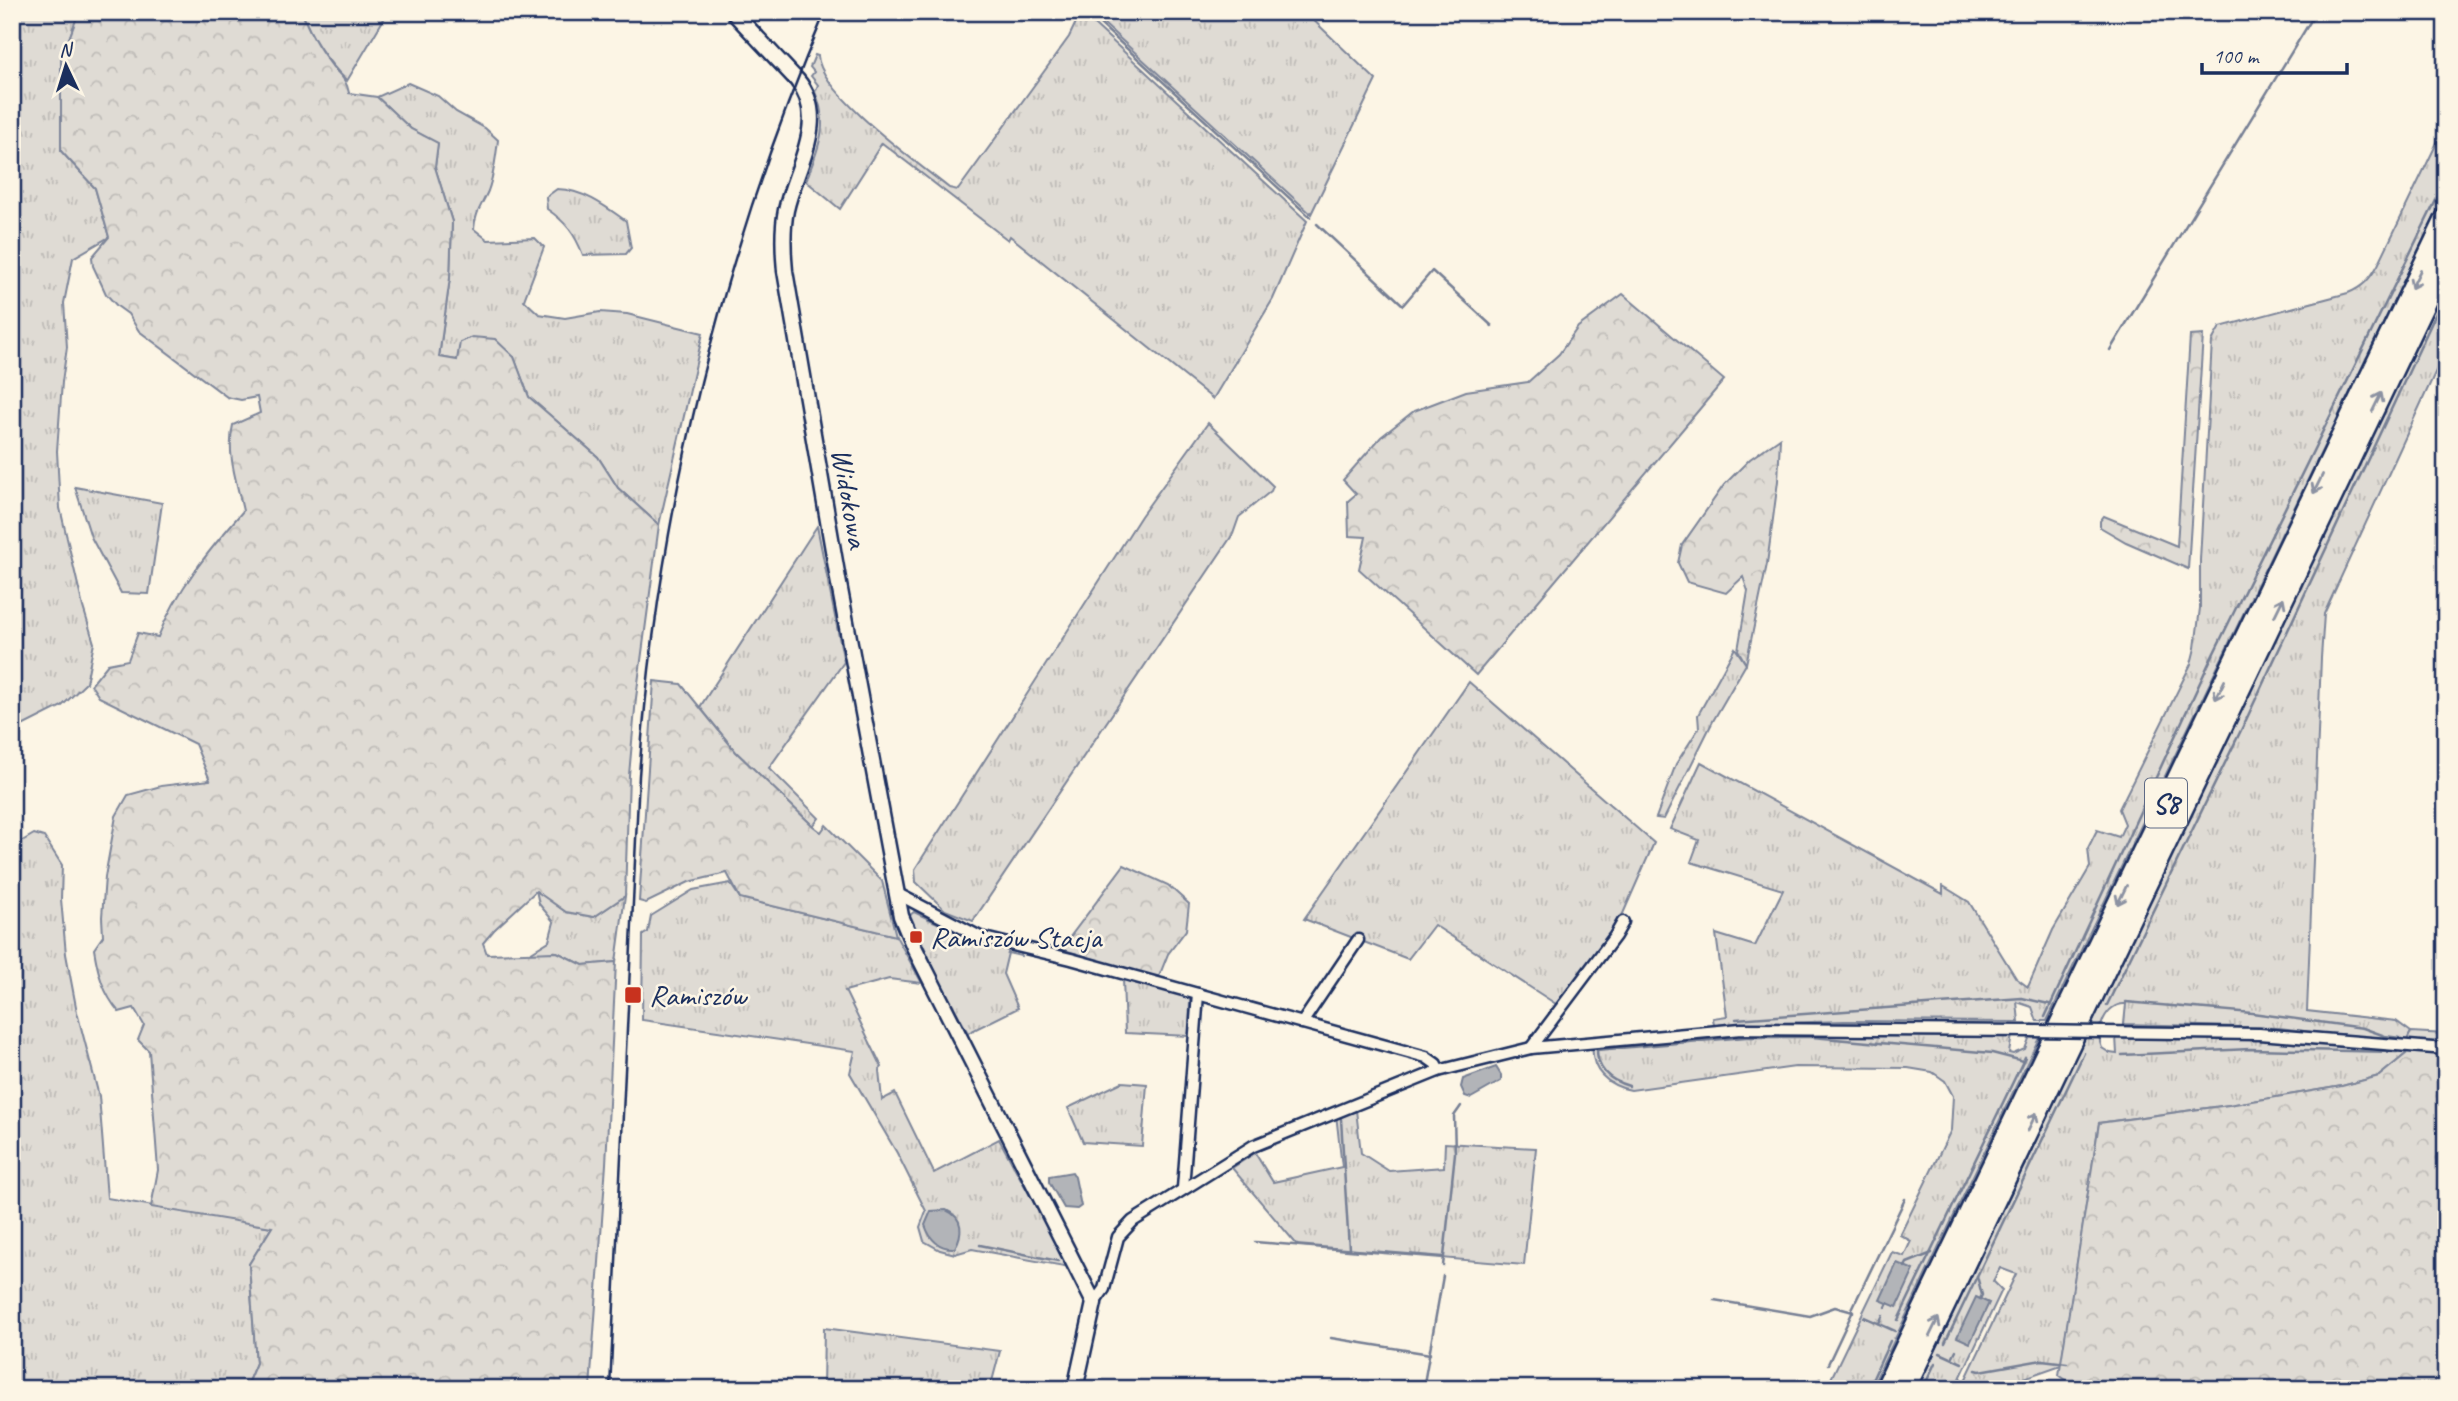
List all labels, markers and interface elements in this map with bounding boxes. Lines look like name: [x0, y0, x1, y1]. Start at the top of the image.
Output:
north arrow: [32, 32, 102, 102]
scale bar: [2202, 32, 2348, 76]
text: N: [58, 37, 75, 62]
text: 100 m: [2213, 43, 2260, 69]
one-way arrow: [2409, 268, 2423, 289]
one-way arrow: [2371, 392, 2384, 413]
street label: Widokowa: [823, 445, 878, 553]
one-way arrow: [2311, 473, 2324, 494]
one-way arrow: [2272, 597, 2286, 618]
one-way arrow: [2213, 679, 2226, 700]
road number: S8: [2145, 778, 2187, 828]
one-way arrow: [2115, 884, 2128, 905]
place label: Ramiszów Stacja: [930, 918, 1103, 956]
marker: Ramiszów Stacja: [908, 929, 924, 945]
place label: Ramiszów: [649, 976, 749, 1014]
marker: Ramiszów: [623, 985, 643, 1005]
one-way arrow: [2026, 1112, 2040, 1133]
one-way arrow: [1928, 1317, 1941, 1338]

